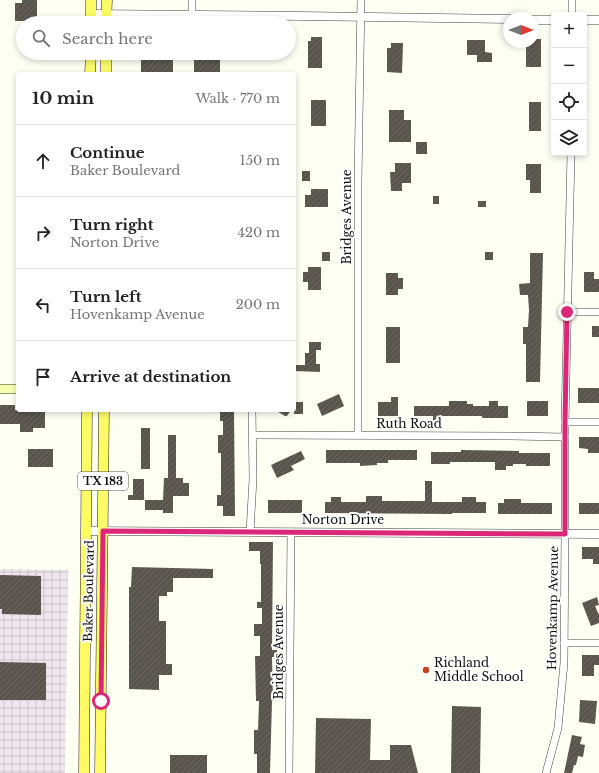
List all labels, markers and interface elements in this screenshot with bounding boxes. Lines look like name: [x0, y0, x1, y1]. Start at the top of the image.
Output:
north arrow: [503, 12, 539, 48]
map controls: [551, 12, 587, 156]
button: +: [551, 12, 587, 48]
search box: [16, 16, 296, 60]
icon: search: [30, 27, 52, 49]
text: Search here: [62, 29, 153, 48]
button: −: [551, 48, 587, 84]
button: locate: [551, 84, 587, 120]
text: 10 min: [32, 88, 94, 109]
text: Walk · 770 m: [195, 90, 280, 107]
button: layers: [551, 120, 587, 156]
text: Continue: [70, 143, 145, 162]
icon: ahead: [32, 150, 54, 172]
text: 150 m: [240, 152, 280, 169]
text: Baker Boulevard: [70, 162, 180, 179]
street label: Bridges Avenue: [339, 169, 354, 265]
text: Turn right: [70, 215, 153, 234]
icon: right: [32, 222, 54, 244]
text: 420 m: [237, 224, 280, 241]
text: Norton Drive: [70, 234, 159, 251]
text: Turn left: [70, 287, 141, 306]
icon: left: [32, 294, 54, 316]
text: 200 m: [236, 296, 280, 313]
route end: [558, 303, 576, 321]
text: Hovenkamp Avenue: [70, 306, 205, 323]
icon: arrive: [32, 366, 54, 388]
text: Arrive at destination: [70, 367, 231, 386]
street label: Ruth Road: [376, 416, 442, 431]
road number: TX 183: [78, 472, 128, 490]
street label: Norton Drive: [302, 512, 384, 527]
street label: Baker Boulevard: [80, 540, 97, 642]
street label: Hovenkamp Avenue: [544, 546, 561, 670]
street label: Bridges Avenue: [271, 604, 286, 700]
place label: Richland Middle School: [434, 655, 524, 684]
marker: Richland Middle School: [421, 665, 431, 675]
route start: [92, 692, 110, 710]

